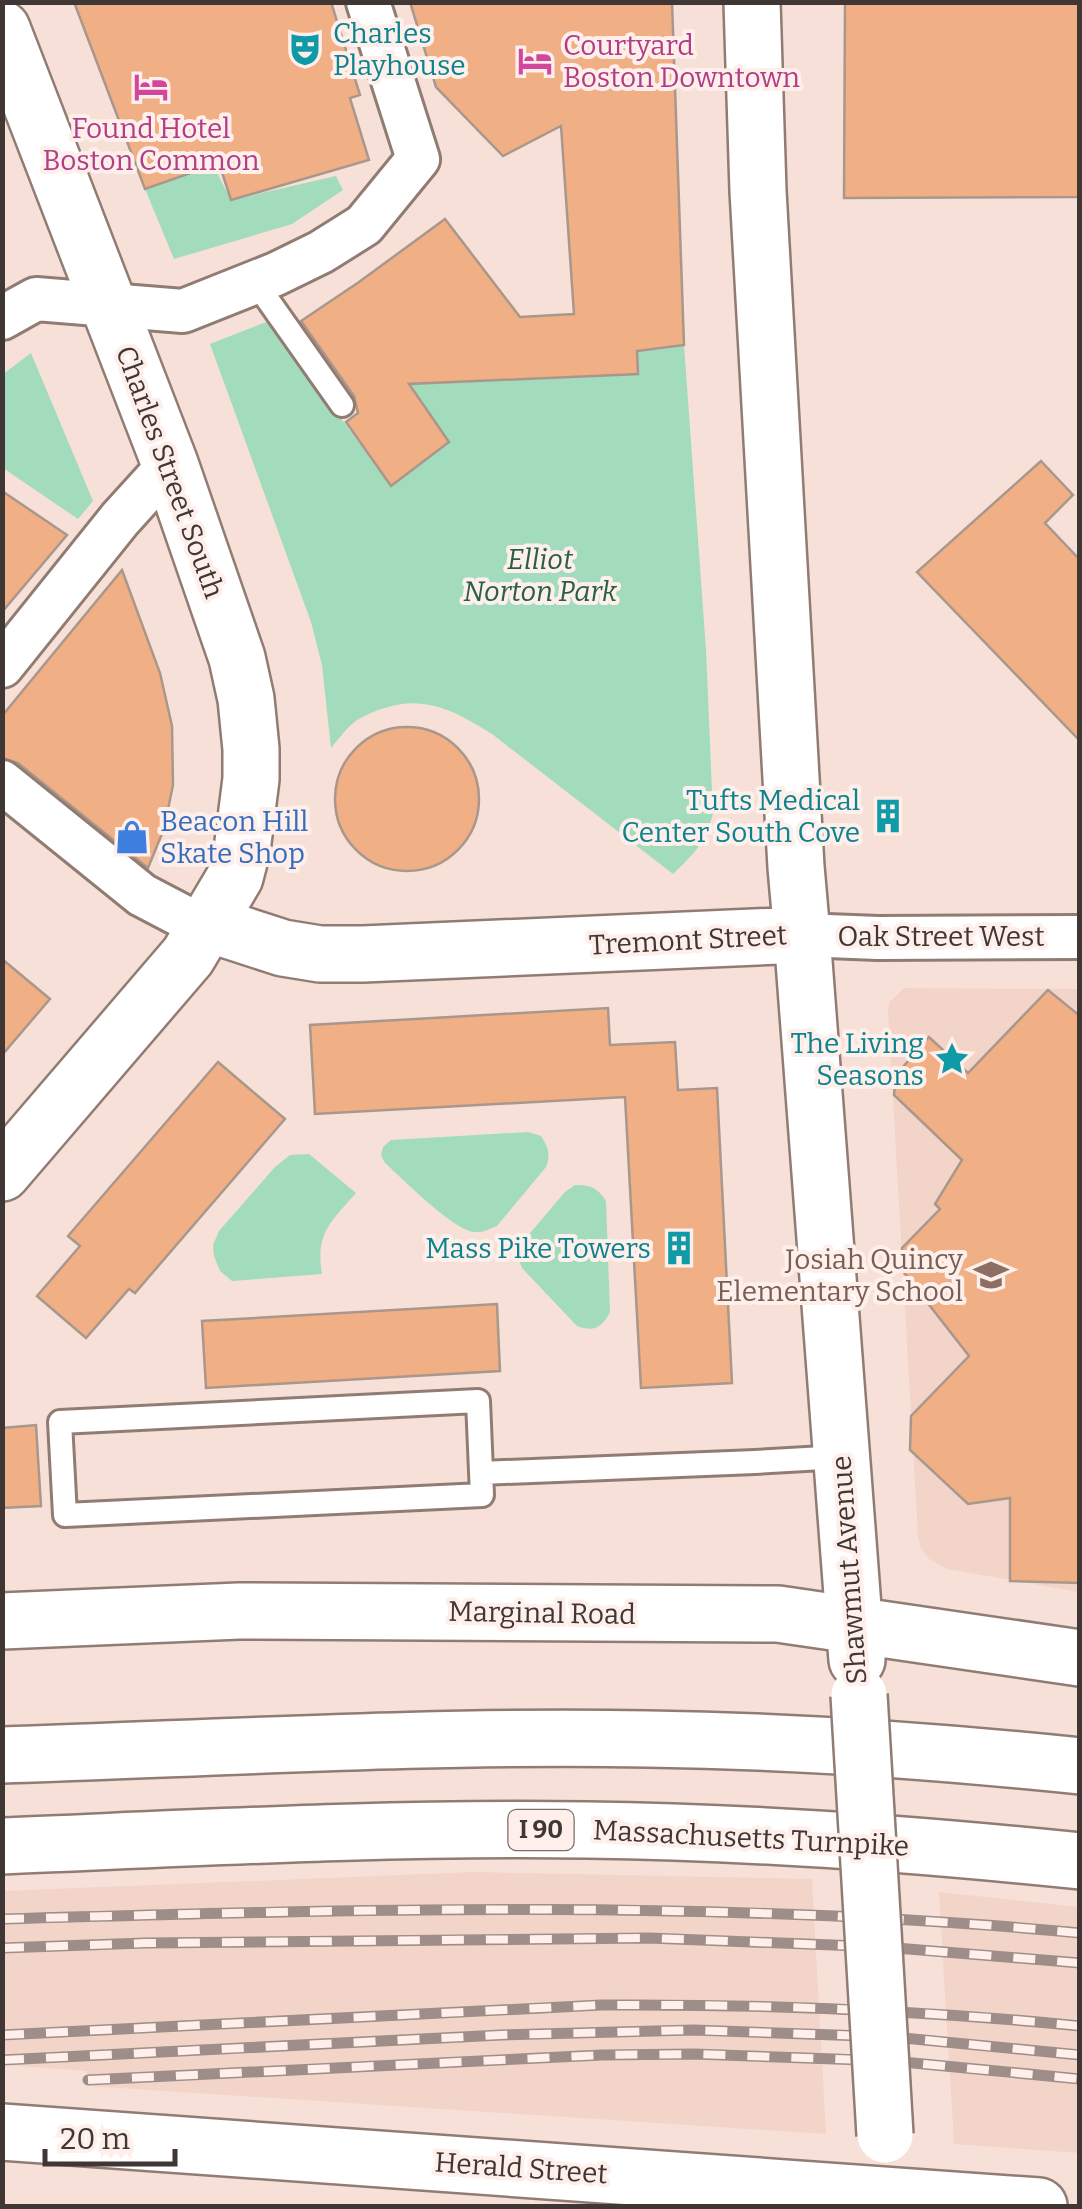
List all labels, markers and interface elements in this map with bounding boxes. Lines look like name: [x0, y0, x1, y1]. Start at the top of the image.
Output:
place label: Charles Playhouse: [333, 17, 466, 82]
place label: Courtyard Boston Downtown: [563, 29, 800, 94]
theatre icon: Charles Playhouse: [286, 30, 324, 68]
hotel icon: Courtyard Boston Downtown: [516, 42, 554, 80]
hotel icon: Found Hotel Boston Common: [132, 68, 170, 106]
place label: Found Hotel Boston Common: [42, 112, 260, 177]
street label: Charles Street South: [109, 341, 231, 603]
park label: Elliot Norton Park: [463, 543, 618, 608]
place label: Tufts Medical Center South Cove: [621, 784, 860, 849]
building icon: Tufts Medical Center South Cove: [869, 797, 907, 835]
place label: Beacon Hill Skate Shop: [160, 805, 308, 870]
shop icon: Beacon Hill Skate Shop: [113, 818, 151, 856]
street label: Tremont Street: [588, 918, 788, 962]
street label: Oak Street West: [837, 920, 1045, 953]
place label: The Living Seasons: [790, 1027, 924, 1092]
place icon: The Living Seasons: [933, 1040, 971, 1078]
building icon: Mass Pike Towers: [660, 1229, 698, 1267]
place label: Mass Pike Towers: [425, 1232, 651, 1265]
place label: Josiah Quincy Elementary School: [716, 1243, 963, 1308]
school or university icon: Josiah Quincy Elementary School: [972, 1256, 1010, 1294]
street label: Shawmut Avenue: [825, 1454, 873, 1686]
street label: Marginal Road: [448, 1595, 636, 1631]
road number: I 90: [508, 1810, 574, 1850]
street label: Massachusetts Turnpike: [592, 1813, 910, 1863]
scale bar: [45, 2104, 175, 2166]
text: 20 m: [60, 2121, 131, 2157]
street label: Herald Street: [433, 2145, 609, 2191]

